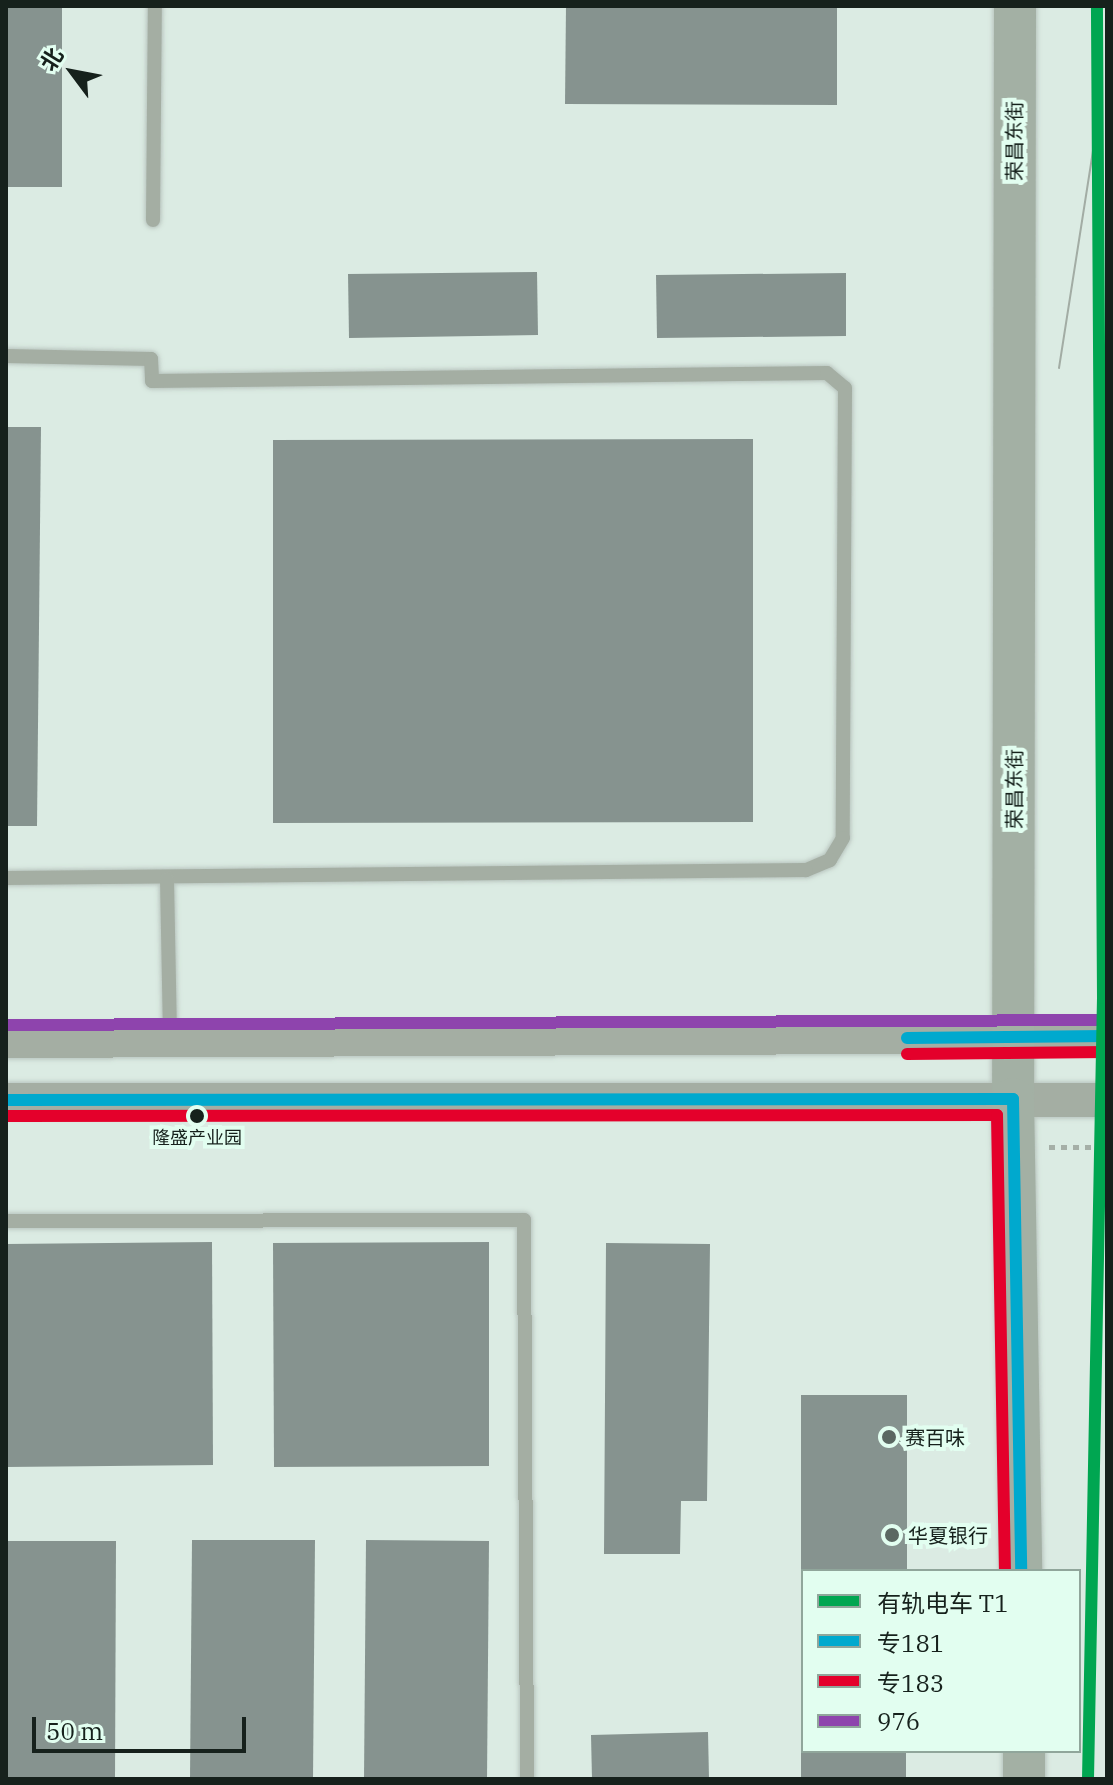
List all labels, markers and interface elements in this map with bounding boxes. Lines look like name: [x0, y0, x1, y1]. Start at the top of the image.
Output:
north arrow: [32, 32, 112, 112]
text: 北: [33, 42, 69, 76]
street label: 荣昌东街: [1002, 101, 1026, 181]
street label: 荣昌东街: [1002, 749, 1026, 829]
marker: 隆盛产业园: [189, 1108, 205, 1124]
place label: 隆盛产业园: [152, 1127, 242, 1149]
place label: 赛百味: [905, 1425, 965, 1449]
marker: 赛百味: [880, 1428, 898, 1446]
place label: 华夏银行: [908, 1523, 988, 1547]
marker: 华夏银行: [883, 1526, 901, 1544]
legend: [801, 1569, 1081, 1753]
text: 有轨电车 T1: [877, 1587, 1009, 1619]
text: 专181: [877, 1627, 944, 1659]
text: 专183: [877, 1667, 944, 1699]
scale bar: [36, 1701, 250, 1751]
text: 976: [877, 1705, 920, 1737]
text: 50 m: [46, 1715, 103, 1747]

